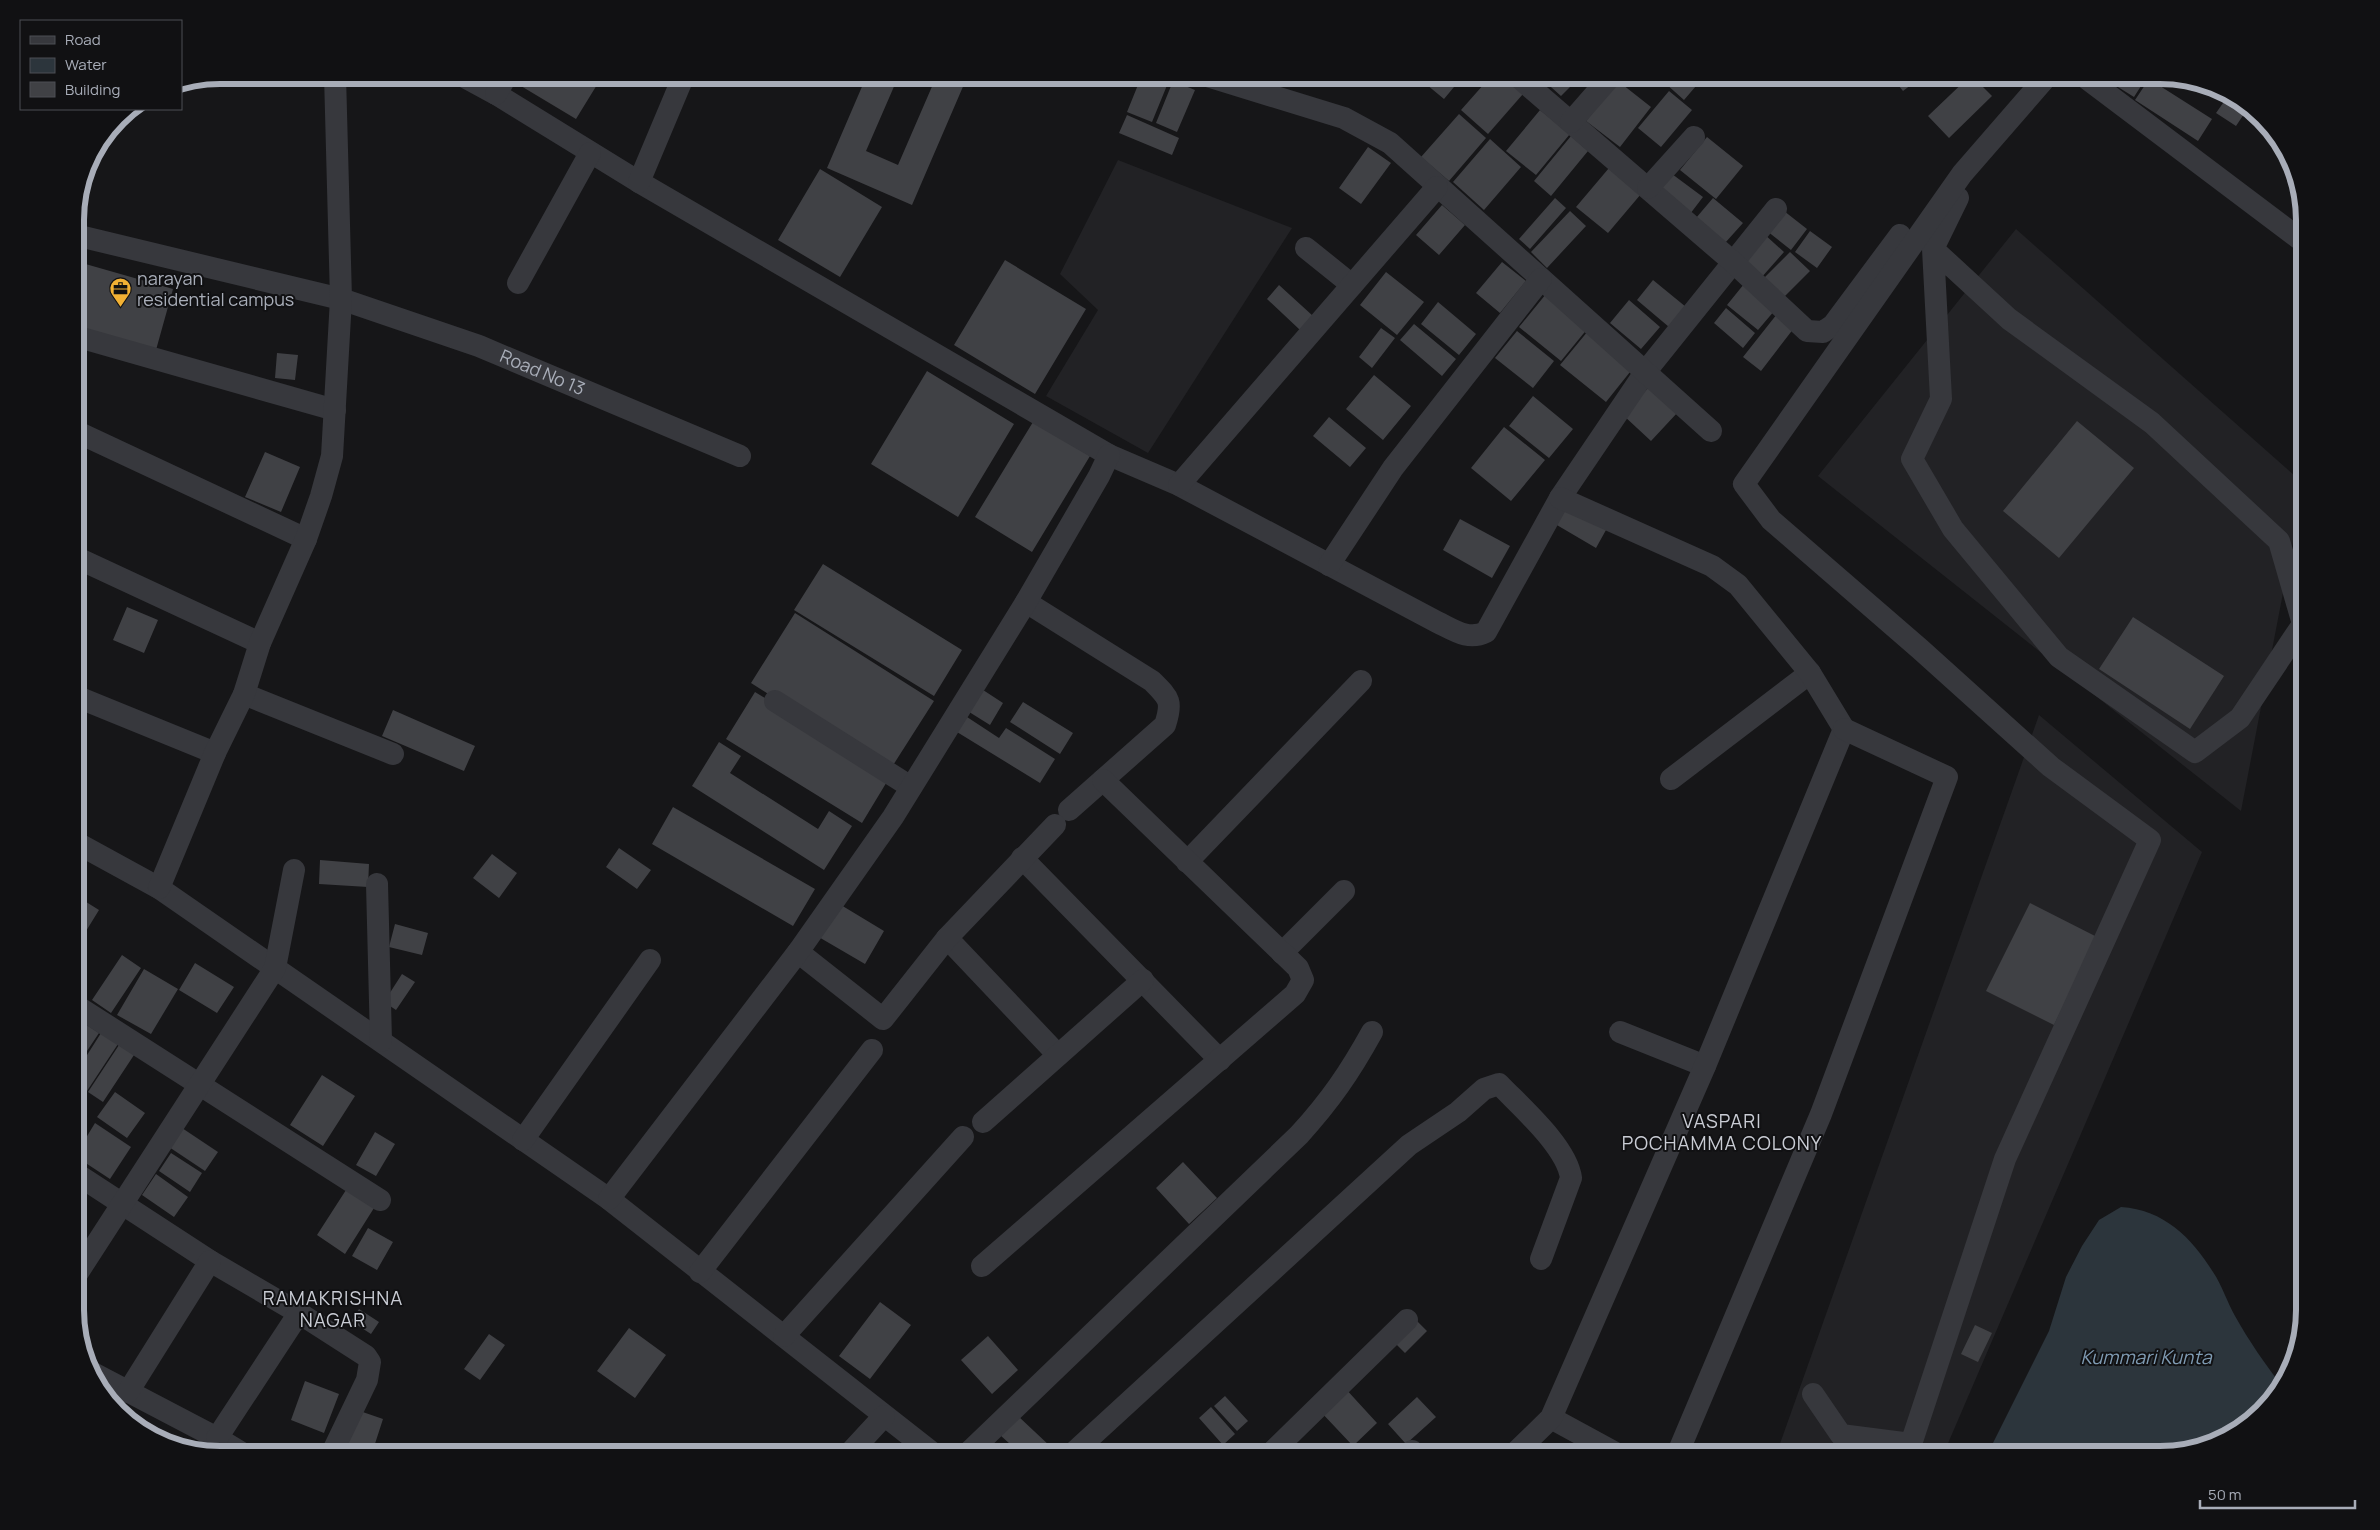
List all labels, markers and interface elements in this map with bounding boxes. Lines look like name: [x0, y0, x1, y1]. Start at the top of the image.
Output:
legend: [20, 20, 182, 110]
text: Road: [65, 29, 101, 50]
text: Water: [65, 54, 107, 75]
text: Building: [65, 79, 120, 100]
place label: narayan residential campus: [137, 266, 294, 311]
office icon: narayan residential campus: [109, 277, 133, 308]
street label: Road No 13: [497, 343, 589, 400]
district label: VASPARI POCHAMMA COLONY: [1622, 1108, 1822, 1156]
district label: RAMAKRISHNA NAGAR: [263, 1285, 403, 1333]
water label: Kummari Kunta: [2080, 1344, 2213, 1370]
scale bar: [2200, 1478, 2355, 1510]
text: 50 m: [2208, 1484, 2242, 1505]

